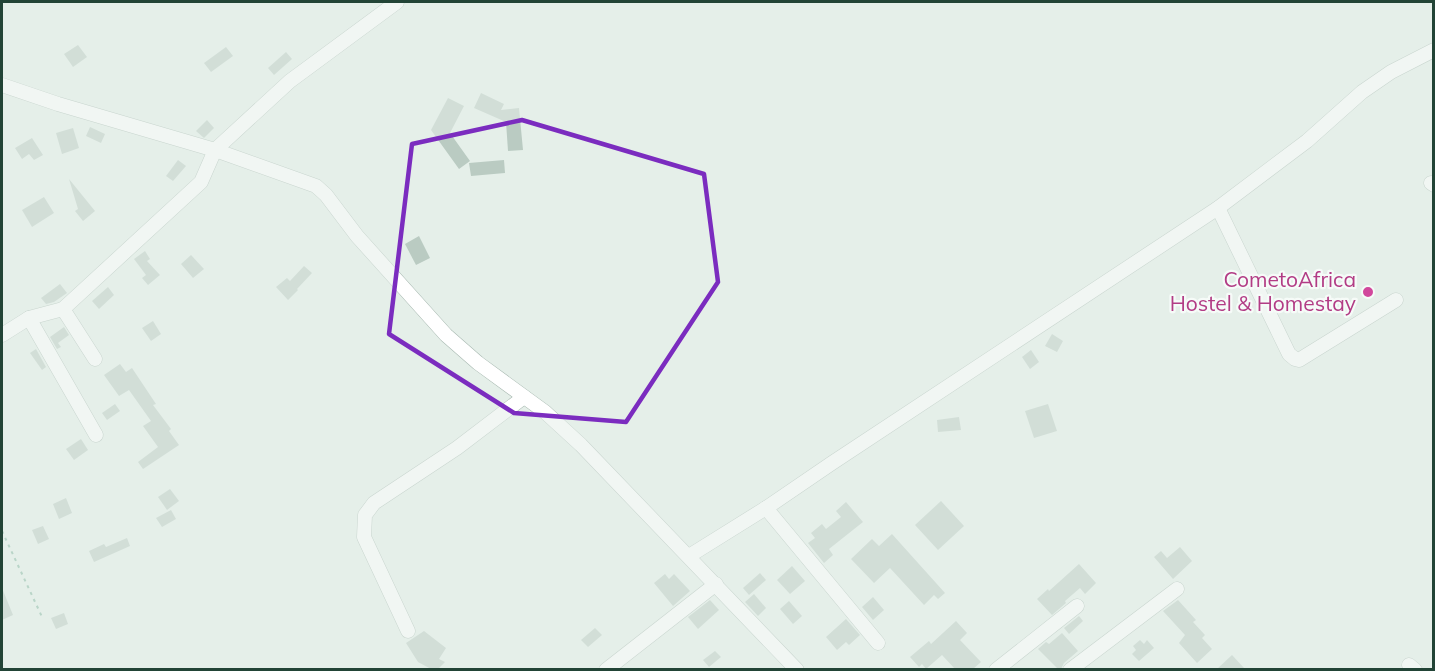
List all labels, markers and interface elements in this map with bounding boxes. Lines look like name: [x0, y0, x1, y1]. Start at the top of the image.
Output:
place label: CometoAfrica Hostel & Homestay: [1170, 266, 1356, 316]
marker: CometoAfrica Hostel & Homestay: [1361, 285, 1375, 299]

